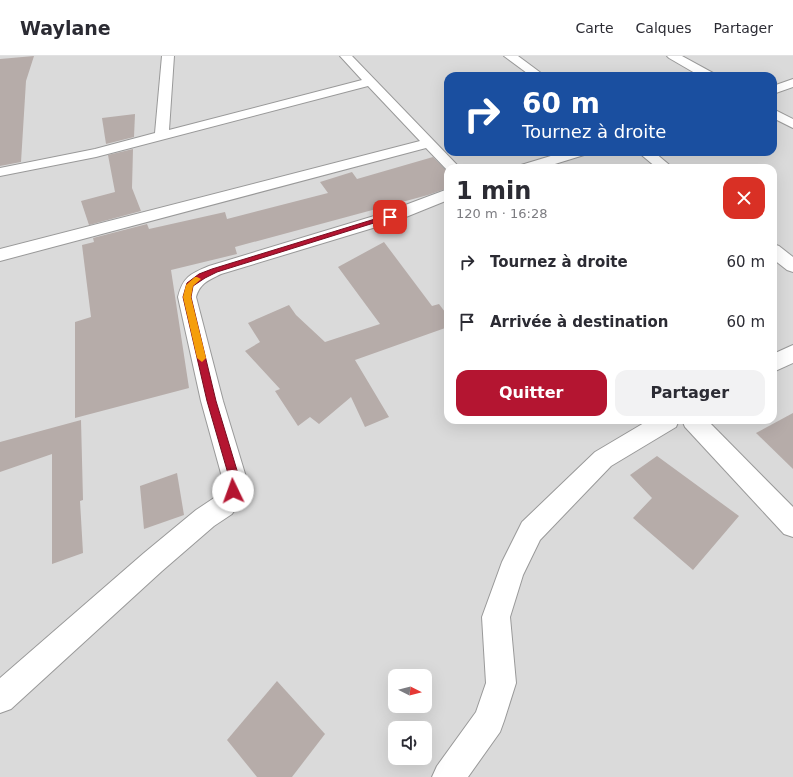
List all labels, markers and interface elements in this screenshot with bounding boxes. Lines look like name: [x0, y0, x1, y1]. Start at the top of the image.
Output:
text: Waylane: [20, 17, 111, 39]
text: Carte: [575, 20, 614, 36]
text: Calques: [636, 20, 692, 36]
text: Partager: [714, 20, 773, 36]
text: 60 m: [522, 87, 600, 120]
icon: right: [456, 88, 508, 140]
text: Tournez à droite: [522, 121, 666, 142]
text: 1 min: [456, 177, 531, 205]
button: close: [723, 177, 765, 219]
pin: [373, 200, 407, 234]
icon: arrive: [379, 206, 401, 228]
text: 120 m · 16:28: [456, 206, 547, 221]
icon: right: [456, 251, 478, 273]
text: Tournez à droite: [490, 253, 628, 271]
text: 60 m: [727, 253, 765, 271]
icon: arrive: [456, 311, 478, 333]
text: Arrivée à destination: [490, 313, 668, 331]
text: 60 m: [727, 313, 765, 331]
button: Quitter: [456, 370, 607, 416]
button: Partager: [615, 370, 765, 416]
position arrow: [212, 470, 254, 512]
north arrow: [388, 669, 432, 713]
map controls: [388, 669, 432, 765]
button: sound: [388, 721, 432, 765]

